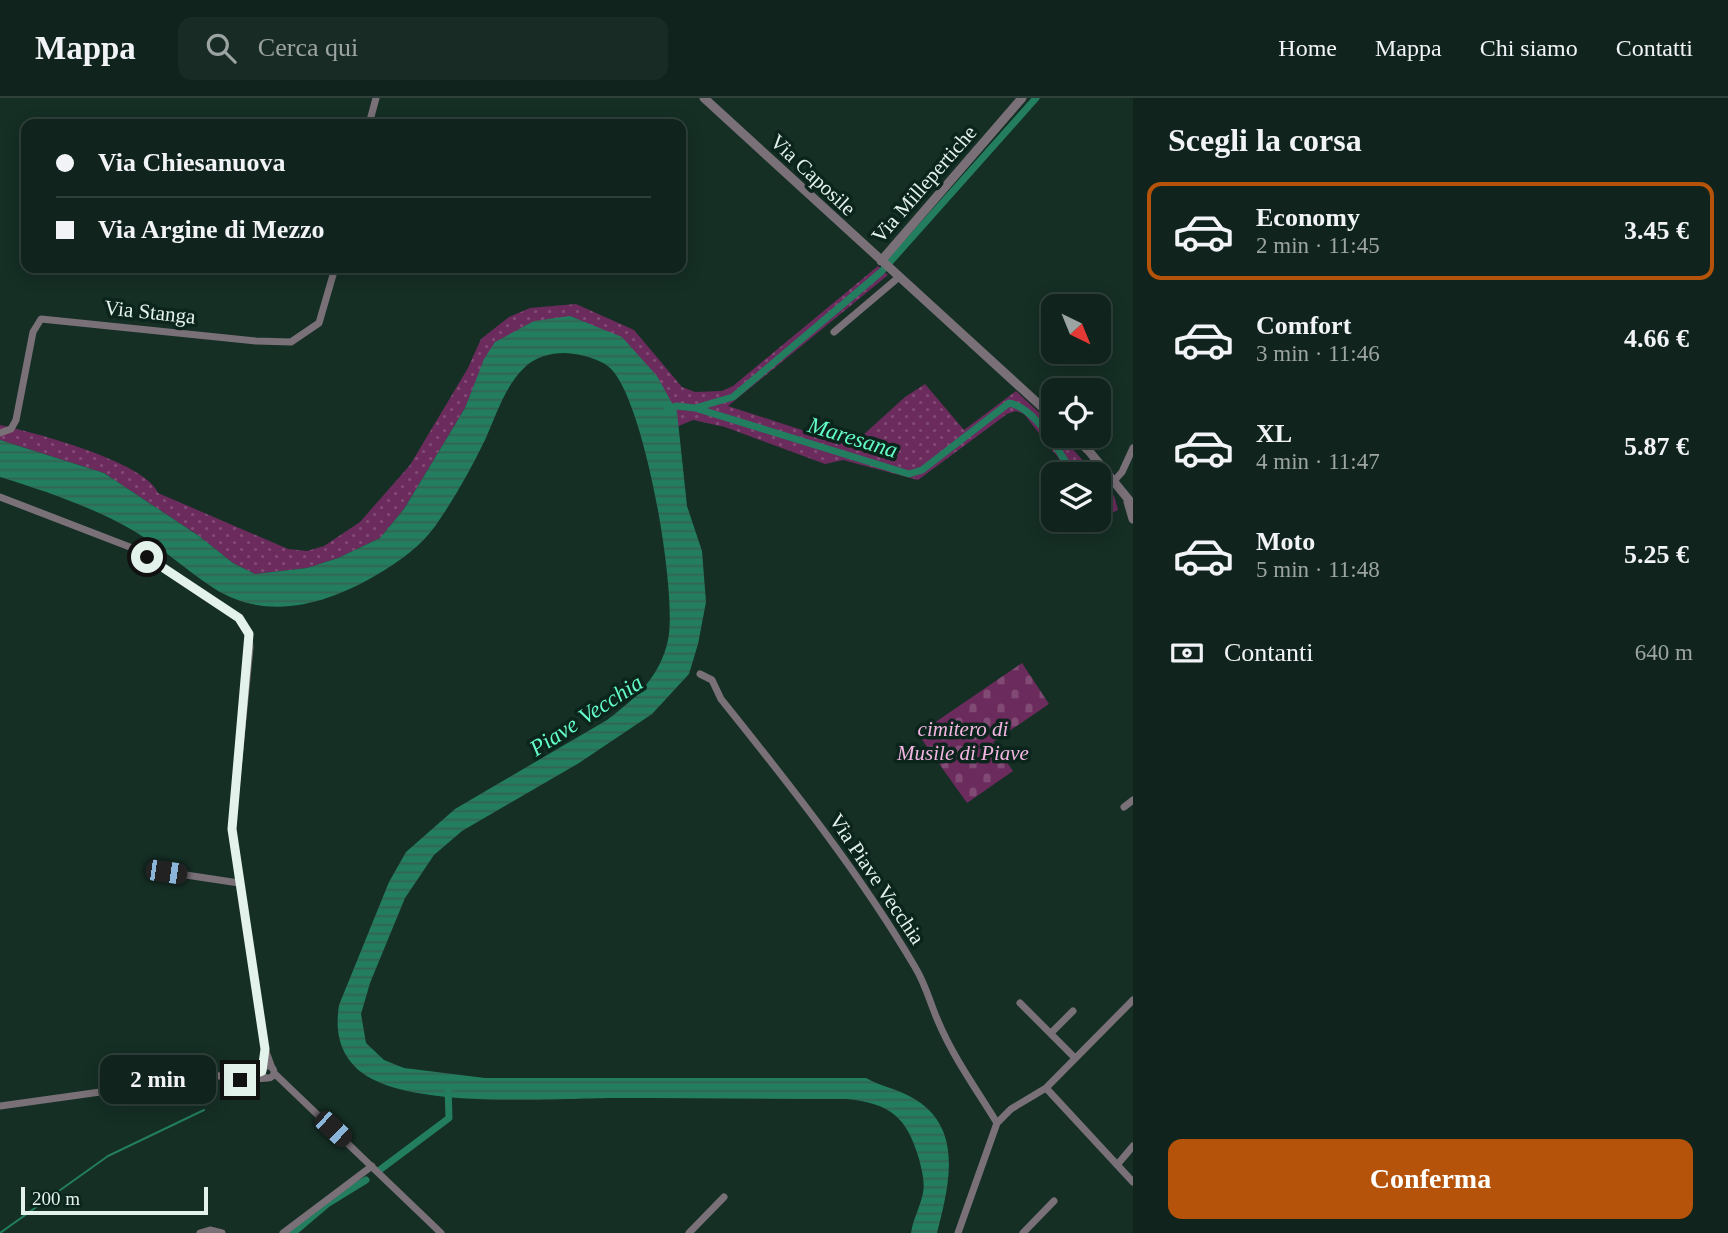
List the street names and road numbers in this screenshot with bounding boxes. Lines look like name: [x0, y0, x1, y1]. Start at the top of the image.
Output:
street label: Via Millepertiche: [867, 120, 981, 248]
street label: Via Caposile: [765, 129, 861, 221]
street label: Via Stanga: [103, 295, 197, 329]
street label: Via Piave Vecchia: [824, 809, 930, 949]

